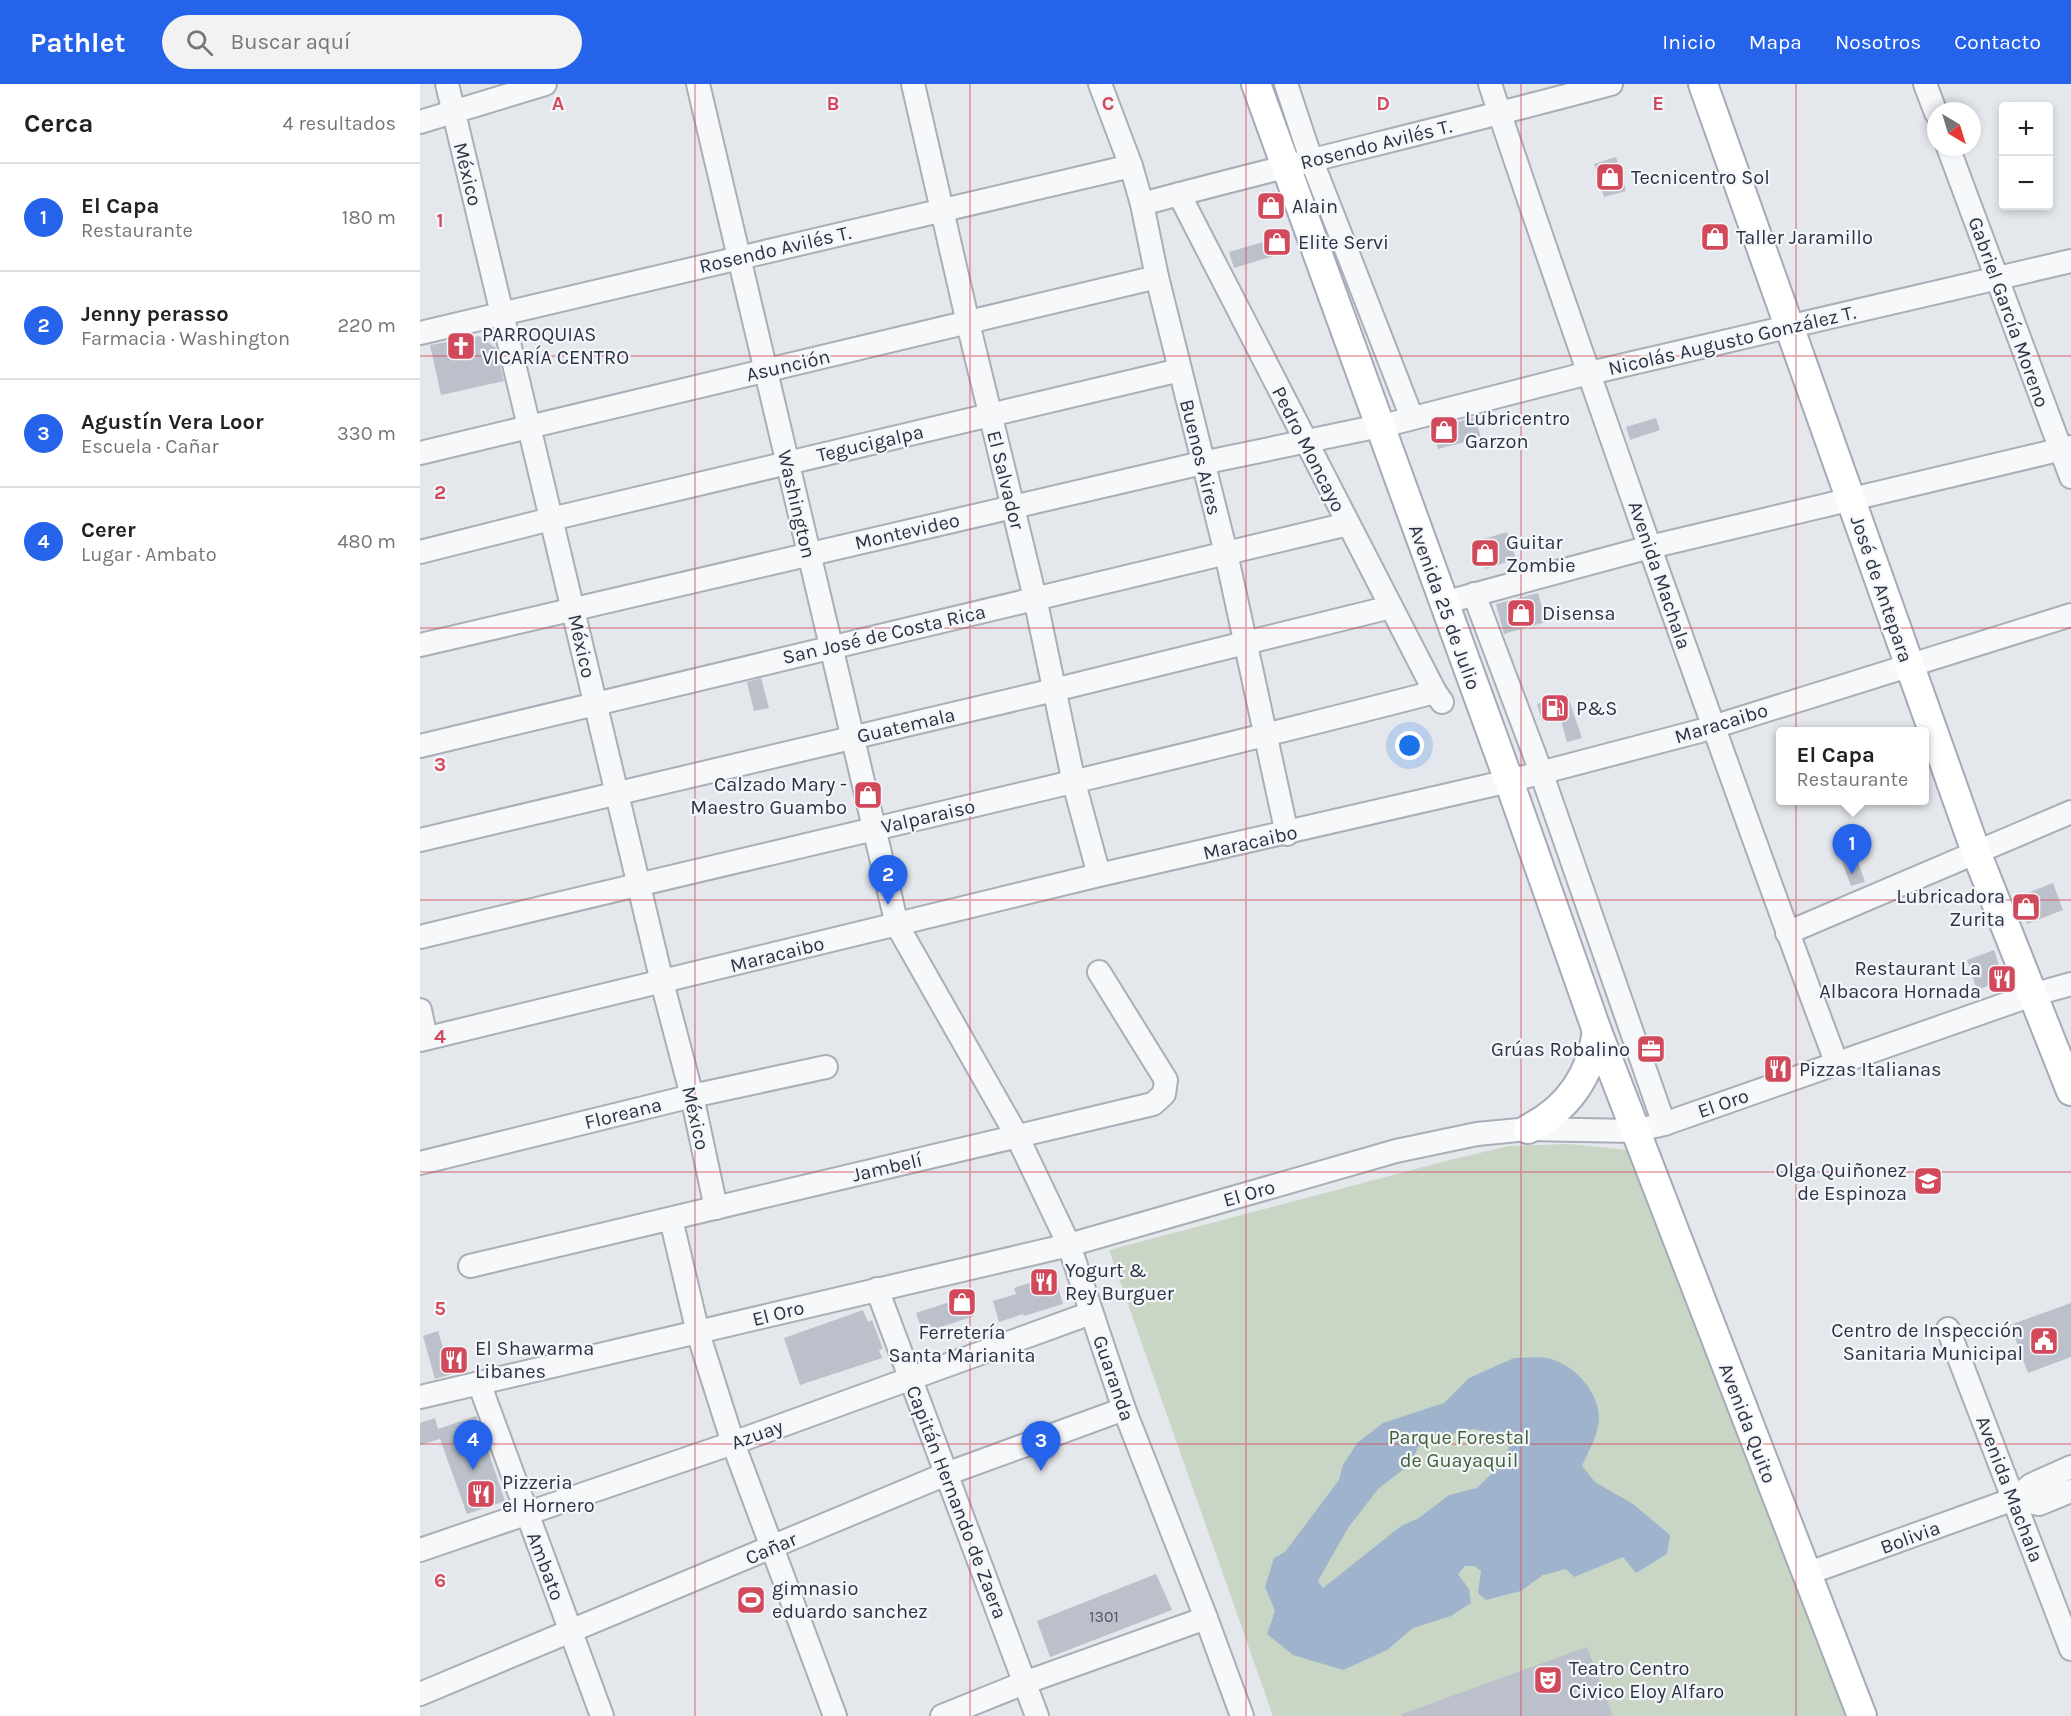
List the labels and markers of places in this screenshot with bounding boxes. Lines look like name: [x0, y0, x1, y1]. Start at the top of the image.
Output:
shop icon: Tecnicentro Sol: [1594, 161, 1626, 193]
place label: Tecnicentro Sol: [1631, 166, 1770, 189]
shop icon: Alain: [1255, 190, 1287, 222]
place label: Alain: [1292, 195, 1338, 218]
shop icon: Taller Jaramillo: [1699, 221, 1731, 253]
shop icon: Elite Servi: [1261, 226, 1293, 258]
place label: Taller Jaramillo: [1736, 226, 1873, 249]
place label: Elite Servi: [1298, 231, 1389, 254]
place label: PARROQUIAS VICARÍA CENTRO: [482, 323, 629, 369]
church icon: PARROQUIAS VICARÍA CENTRO: [445, 330, 477, 362]
place label: Lubricentro Garzon: [1465, 407, 1570, 453]
shop icon: Lubricentro Garzon: [1428, 414, 1460, 446]
place label: Guitar Zombie: [1506, 531, 1576, 577]
shop icon: Guitar Zombie: [1469, 537, 1501, 569]
shop icon: Disensa: [1505, 597, 1537, 629]
place label: Disensa: [1542, 602, 1616, 625]
fuel station icon: P&S: [1539, 692, 1571, 724]
place label: P&S: [1576, 697, 1617, 720]
place label: Calzado Mary - Maestro Guambo: [690, 773, 847, 819]
shop icon: Calzado Mary - Maestro Guambo: [852, 779, 884, 811]
pin: 1: [1832, 824, 1872, 874]
pin: 2: [868, 856, 908, 905]
place label: Lubricadora Zurita: [1896, 885, 2005, 931]
shop icon: Lubricadora Zurita: [2010, 891, 2042, 923]
place label: Restaurant La Albacora Hornada: [1819, 957, 1981, 1003]
restaurant icon: Restaurant La Albacora Hornada: [1986, 963, 2018, 995]
office icon: Grúas Robalino: [1635, 1033, 1667, 1065]
place label: Grúas Robalino: [1491, 1038, 1630, 1061]
restaurant icon: Pizzas Italianas: [1762, 1053, 1794, 1085]
place label: Pizzas Italianas: [1799, 1058, 1942, 1081]
place label: Olga Quiñonez de Espinoza: [1776, 1159, 1907, 1205]
school or university icon: Olga Quiñonez de Espinoza: [1912, 1165, 1944, 1197]
place label: Yogurt & Rey Burguer: [1065, 1259, 1175, 1305]
restaurant icon: Yogurt & Rey Burguer: [1028, 1266, 1060, 1298]
shop icon: Ferretería Santa Marianita: [946, 1286, 978, 1318]
place label: Centro de Inspección Sanitaria Municipal: [1831, 1319, 2023, 1365]
place label: Ferretería Santa Marianita: [888, 1321, 1036, 1367]
public building icon: Centro de Inspección Sanitaria Municipal: [2028, 1325, 2060, 1357]
place label: El Shawarma Libanes: [475, 1337, 594, 1383]
restaurant icon: El Shawarma Libanes: [438, 1344, 470, 1376]
pin: 4: [454, 1420, 492, 1470]
pin: 3: [1022, 1422, 1060, 1471]
place label: Pizzeria el Hornero: [502, 1471, 595, 1517]
restaurant icon: Pizzeria el Hornero: [465, 1478, 497, 1510]
place label: gimnasio eduardo sanchez: [772, 1577, 928, 1623]
sports icon: gimnasio eduardo sanchez: [735, 1584, 767, 1616]
place label: Teatro Centro Civico Eloy Alfaro: [1569, 1657, 1724, 1703]
theatre icon: Teatro Centro Civico Eloy Alfaro: [1532, 1664, 1564, 1696]

